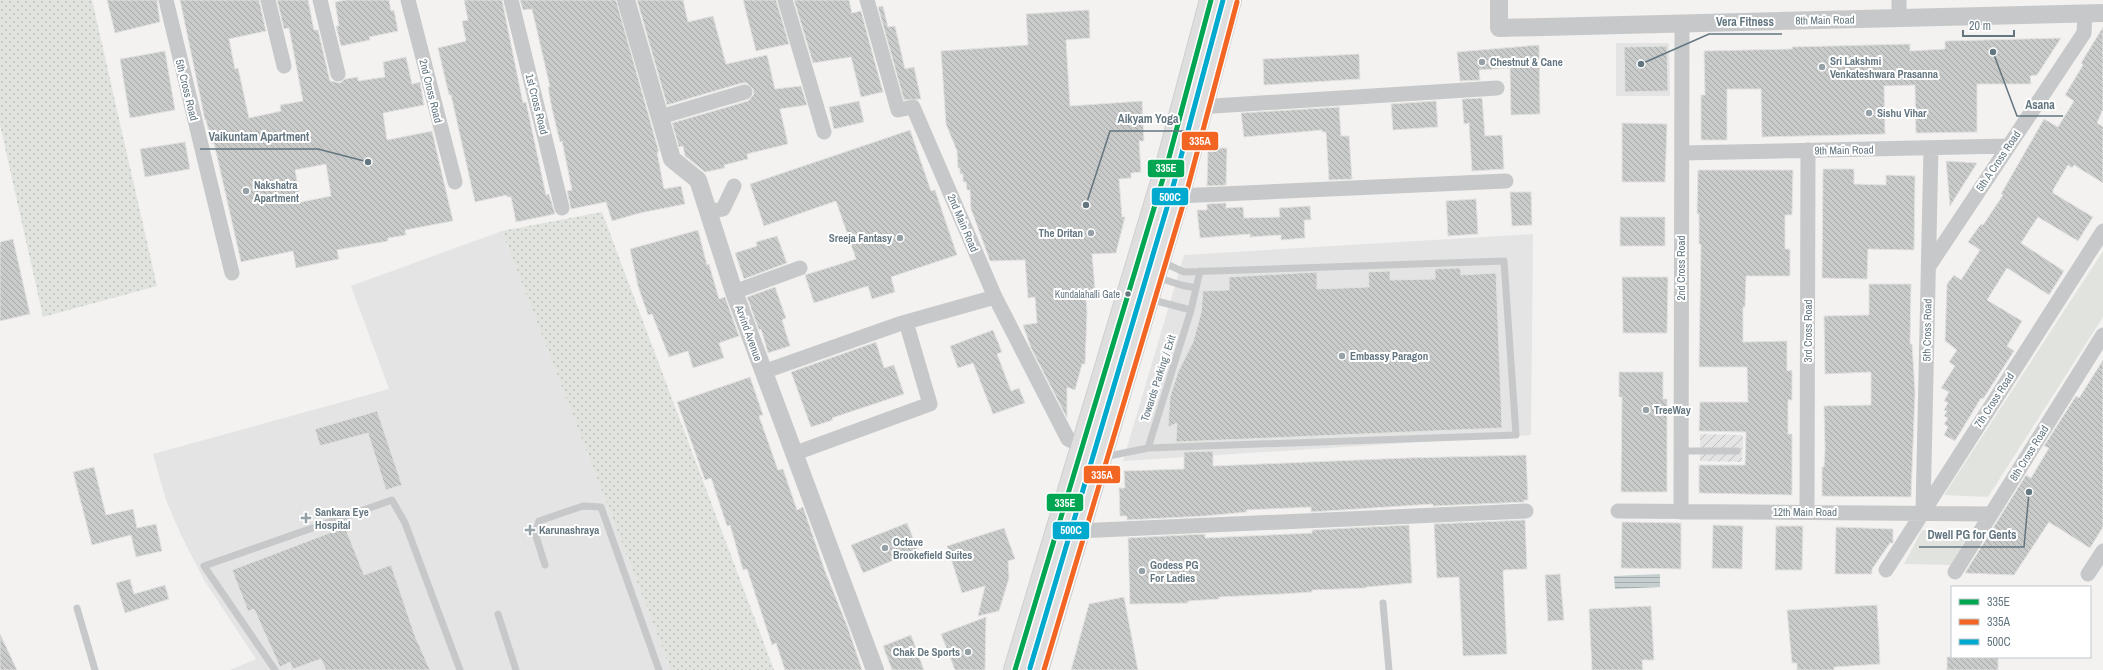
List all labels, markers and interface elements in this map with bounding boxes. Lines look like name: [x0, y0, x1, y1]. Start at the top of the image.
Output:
callout: Vera Fitness: [1709, 10, 1782, 34]
street label: 8th Main Road: [1795, 12, 1855, 28]
scale bar: [1963, 12, 2014, 38]
text: Vera Fitness: [1716, 14, 1774, 30]
text: 20 m: [1969, 18, 1991, 34]
place label: Sri Lakshmi Venkateshwara Prasanna: [1830, 54, 1938, 81]
place label: Chestnut & Cane: [1490, 55, 1563, 69]
marker: Chestnut & Cane: [1477, 57, 1487, 67]
street label: 5th Cross Road: [173, 58, 201, 122]
street label: 2nd Cross Road: [416, 58, 446, 124]
marker: Sri Lakshmi Venkateshwara Prasanna: [1817, 62, 1827, 72]
street label: 1st Cross Road: [523, 72, 551, 136]
callout: Asana: [2017, 92, 2063, 116]
text: Asana: [2025, 97, 2055, 113]
place label: Sishu Vihar: [1877, 106, 1927, 120]
callout: Aikyam Yoga: [1110, 107, 1187, 131]
marker: Sishu Vihar: [1864, 108, 1874, 118]
text: Aikyam Yoga: [1118, 111, 1179, 127]
callout: Vaikuntam Apartment: [200, 125, 318, 149]
street label: 5th A Cross Road: [1973, 128, 2023, 194]
text: Vaikuntam Apartment: [209, 129, 310, 145]
line badge: 335A: [1181, 131, 1219, 151]
text: 335A: [1189, 134, 1211, 148]
street label: 9th Main Road: [1814, 142, 1874, 158]
line badge: 335E: [1147, 159, 1185, 178]
text: 335E: [1155, 161, 1177, 175]
place label: Nakshatra Apartment: [254, 178, 299, 205]
marker: Nakshatra Apartment: [241, 186, 251, 196]
line badge: 500C: [1151, 187, 1189, 206]
text: 500C: [1159, 190, 1181, 204]
street label: 2nd Main Road: [945, 192, 981, 254]
place label: The Dritan: [1038, 226, 1083, 240]
marker: The Dritan: [1086, 228, 1096, 238]
place label: Sreeja Fantasy: [829, 231, 892, 245]
marker: Sreeja Fantasy: [895, 233, 905, 243]
street label: 2nd Cross Road: [1674, 235, 1688, 301]
place label: Kundalahalli Gate: [1055, 288, 1120, 301]
marker: Kundalahalli Gate: [1123, 289, 1133, 299]
street label: 3rd Cross Road: [1801, 299, 1815, 363]
street label: 5th Cross Road: [1919, 299, 1935, 361]
street label: Arvind Avenue: [732, 302, 766, 363]
street label: Towards Parking / Exit: [1137, 332, 1179, 423]
place label: Embassy Paragon: [1350, 349, 1428, 363]
marker: Embassy Paragon: [1337, 351, 1347, 361]
street label: 7th Cross Road: [1971, 370, 2017, 430]
place label: TreeWay: [1654, 403, 1691, 417]
marker: TreeWay: [1641, 405, 1651, 415]
street label: 8th Cross Road: [2006, 423, 2052, 483]
line badge: 335A: [1083, 465, 1121, 484]
text: 335A: [1091, 468, 1113, 482]
line badge: 335E: [1046, 493, 1084, 512]
text: 335E: [1054, 496, 1076, 510]
place label: Sankara Eye Hospital: [315, 505, 369, 532]
street label: 12th Main Road: [1773, 505, 1837, 519]
marker: Sankara Eye Hospital: [300, 512, 312, 524]
line badge: 500C: [1052, 521, 1090, 540]
place label: Karunashraya: [539, 523, 599, 537]
text: 500C: [1060, 523, 1082, 537]
callout: Dwell PG for Gents: [1919, 523, 2024, 547]
marker: Karunashraya: [524, 524, 536, 536]
text: Dwell PG for Gents: [1927, 527, 2017, 543]
place label: Octave Brookefield Suites: [893, 535, 972, 562]
marker: Octave Brookefield Suites: [880, 543, 890, 553]
place label: Godess PG For Ladies: [1150, 558, 1199, 585]
marker: Godess PG For Ladies: [1137, 566, 1147, 576]
legend: [1951, 586, 2091, 658]
text: 335E: [1987, 594, 2010, 610]
text: 335A: [1987, 614, 2010, 630]
text: 500C: [1987, 634, 2011, 650]
place label: Chak De Sports: [893, 645, 960, 659]
marker: Chak De Sports: [963, 647, 973, 657]

